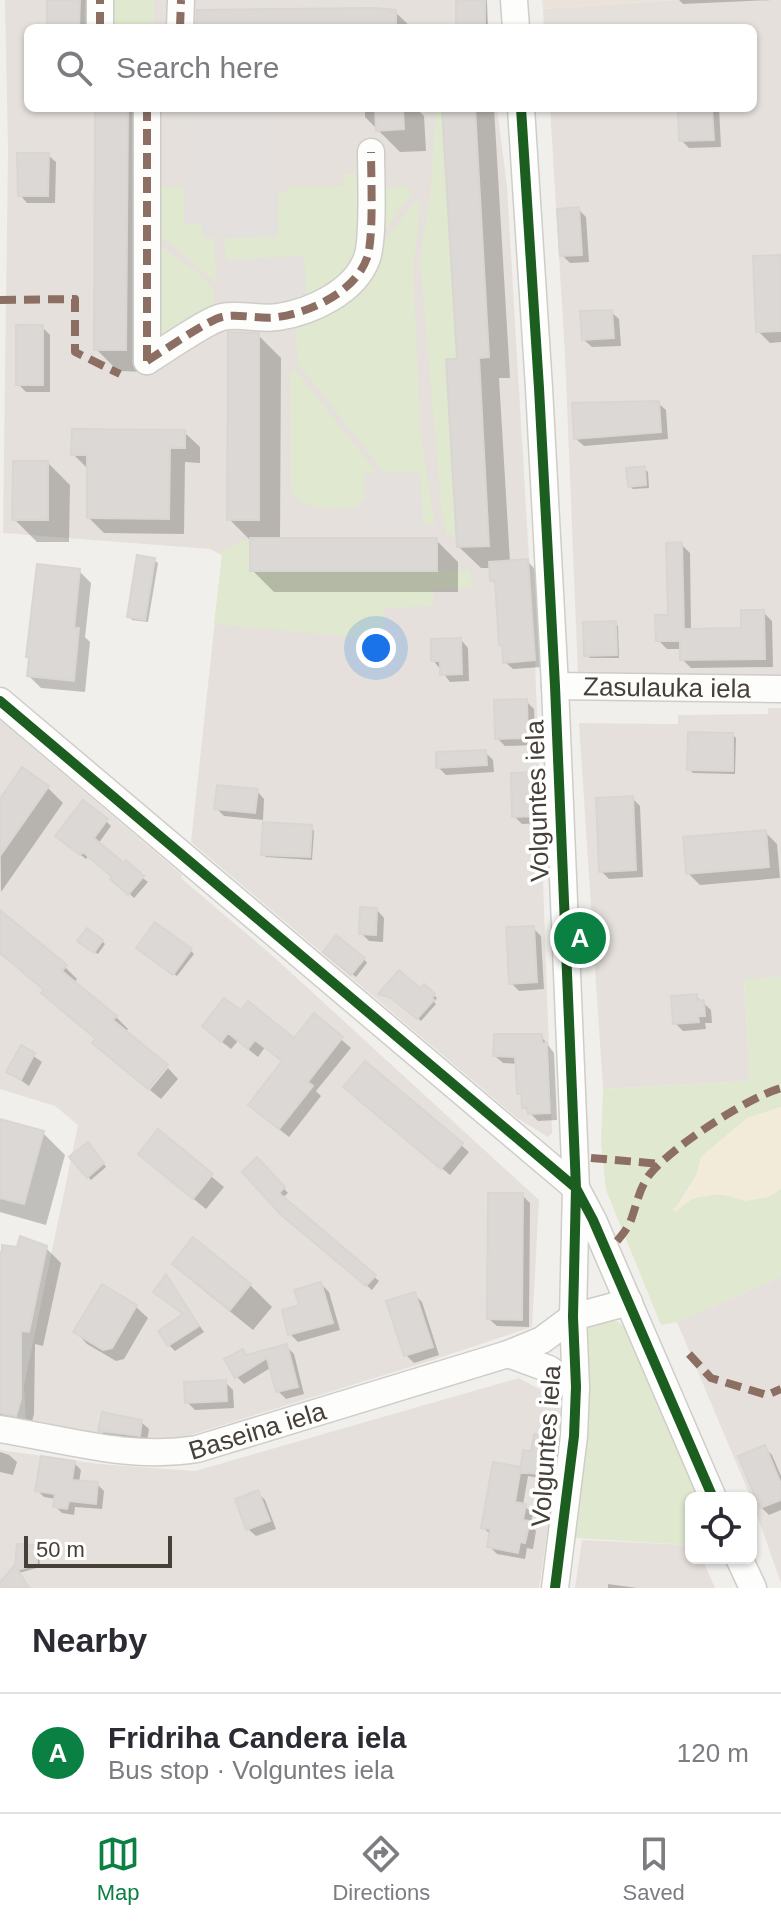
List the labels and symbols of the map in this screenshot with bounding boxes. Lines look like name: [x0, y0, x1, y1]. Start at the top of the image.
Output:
your location: [356, 628, 396, 668]
street label: Zasulauka iela: [583, 671, 752, 704]
street label: Volguntes iela: [519, 719, 555, 882]
pin: A: [554, 908, 606, 968]
street label: Volguntes iela: [525, 1364, 567, 1528]
street label: Baseina iela: [185, 1395, 330, 1466]
scale bar: [24, 1532, 172, 1568]

